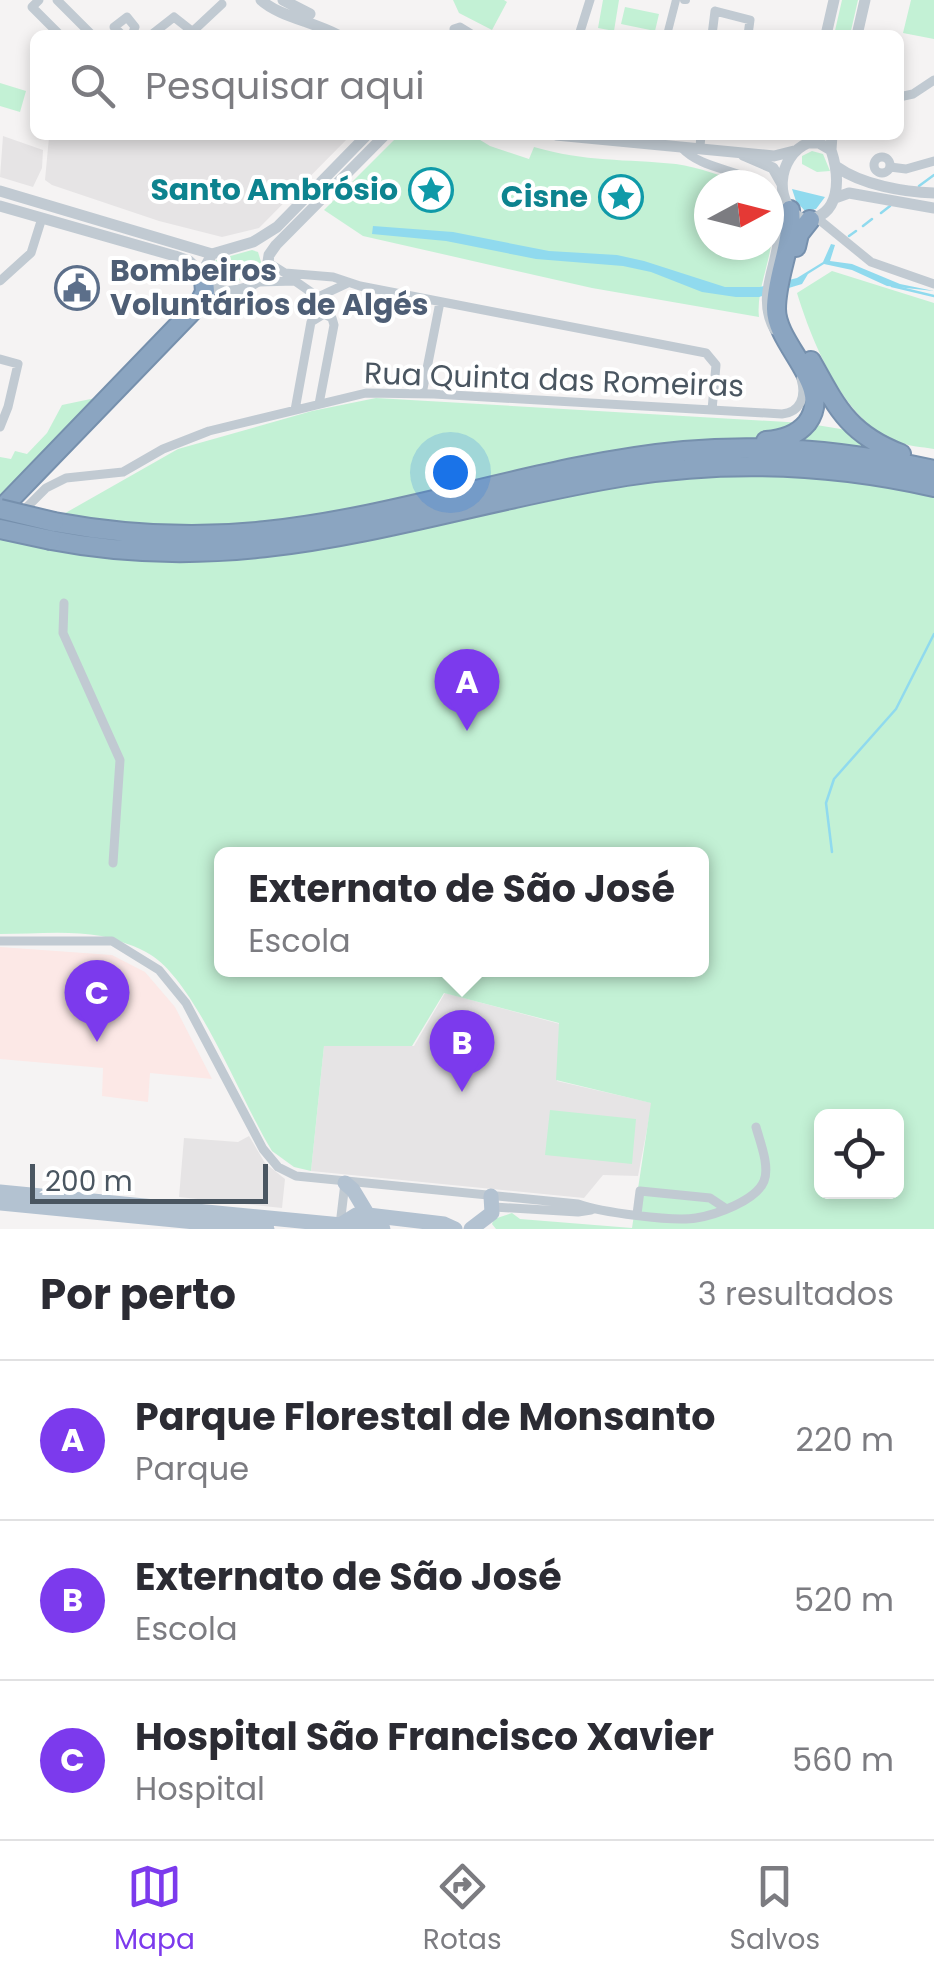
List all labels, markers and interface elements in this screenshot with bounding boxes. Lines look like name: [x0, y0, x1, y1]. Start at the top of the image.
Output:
search box: [30, 30, 904, 140]
icon: search: [65, 58, 120, 113]
text: Pesquisar aqui: [145, 59, 425, 112]
place icon: Santo Ambrósio: [408, 167, 454, 213]
place label: Santo Ambrósio: [150, 168, 398, 211]
north arrow: [694, 170, 784, 260]
place icon: Cisne: [598, 174, 644, 220]
place label: Cisne: [501, 175, 588, 218]
place label: Bombeiros Voluntários de Algés: [110, 249, 429, 326]
public building icon: Bombeiros Voluntários de Algés: [54, 265, 100, 311]
street label: Rua Quinta das Romeiras: [363, 351, 745, 408]
your location: [425, 447, 476, 498]
pin: A: [434, 648, 500, 731]
popup: [214, 847, 709, 977]
text: Externato de São José: [248, 862, 675, 915]
text: Escola: [248, 918, 351, 963]
pin: C: [64, 960, 130, 1042]
pin: B: [430, 1010, 494, 1092]
map controls: [814, 1109, 904, 1199]
button: locate: [814, 1109, 904, 1199]
scale bar: [30, 1159, 268, 1204]
text: 200 m: [45, 1162, 133, 1201]
text: Por perto: [40, 1265, 236, 1324]
text: 3 resultados: [698, 1271, 894, 1316]
text: Parque Florestal de Monsanto: [135, 1390, 715, 1443]
text: A: [61, 1417, 84, 1462]
text: 220 m: [796, 1417, 894, 1462]
text: Parque: [135, 1446, 249, 1491]
text: Externato de São José: [135, 1550, 562, 1603]
text: B: [62, 1577, 83, 1622]
text: 520 m: [794, 1577, 894, 1622]
text: Escola: [135, 1606, 238, 1651]
text: Hospital São Francisco Xavier: [135, 1710, 714, 1763]
text: C: [60, 1737, 85, 1782]
text: 560 m: [792, 1737, 894, 1782]
text: Hospital: [135, 1766, 265, 1811]
tab: Mapa: [114, 1859, 195, 1961]
tab: Rotas: [423, 1859, 502, 1961]
tab: Salvos: [730, 1859, 820, 1961]

